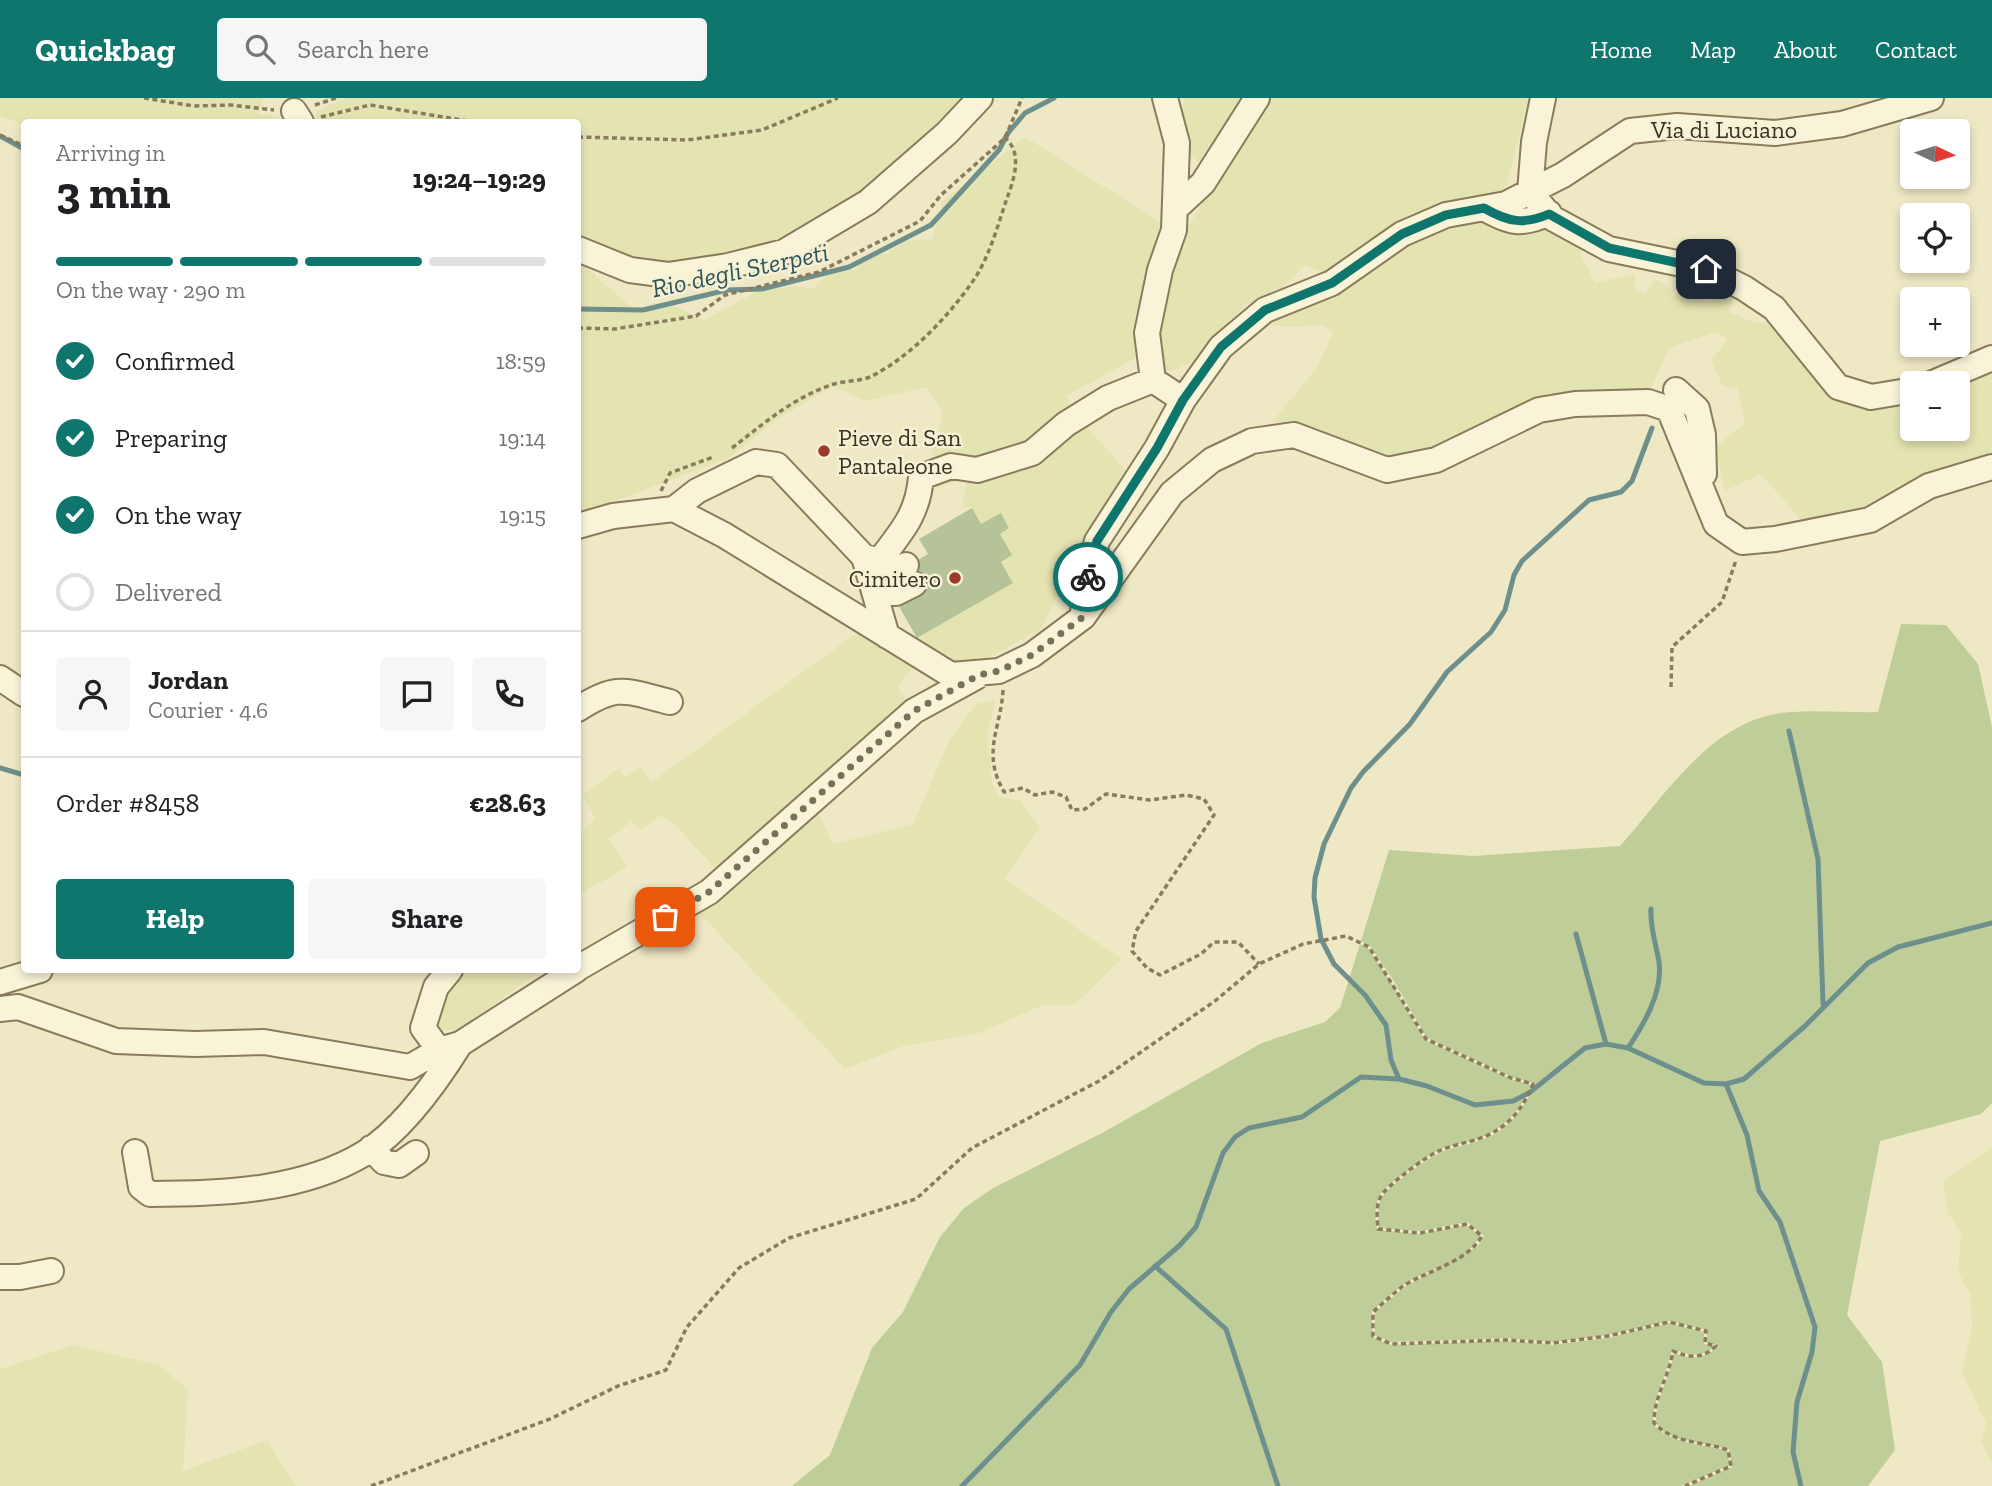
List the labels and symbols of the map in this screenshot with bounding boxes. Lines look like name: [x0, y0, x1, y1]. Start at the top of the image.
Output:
street label: Via di Luciano: [1650, 115, 1797, 144]
north arrow: [1900, 119, 1970, 189]
water label: Rio degli Sterpeti: [649, 236, 831, 304]
pin: [1676, 239, 1736, 299]
place label: Pieve di San Pantaleone: [838, 423, 962, 480]
marker: Pieve di San Pantaleone: [816, 443, 832, 459]
courier: [1053, 542, 1123, 612]
place label: Cimitero: [849, 564, 941, 593]
marker: Cimitero: [947, 570, 963, 586]
pin: [635, 887, 695, 947]

